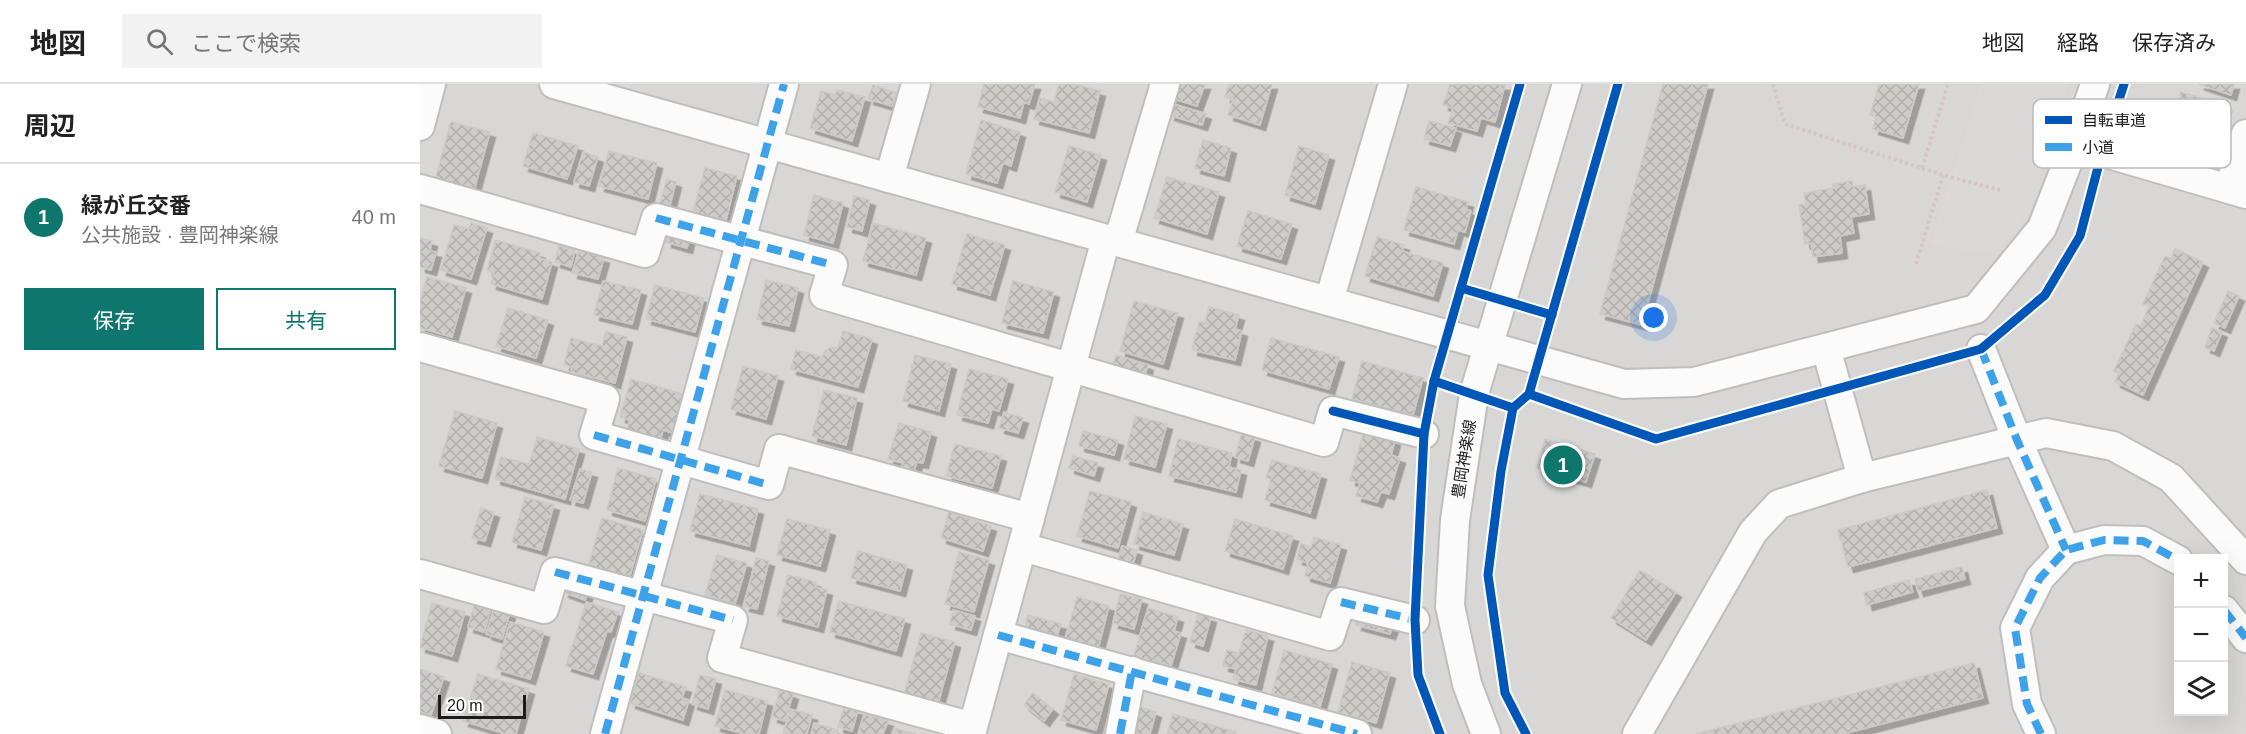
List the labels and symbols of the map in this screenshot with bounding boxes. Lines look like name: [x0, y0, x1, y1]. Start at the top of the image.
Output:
legend: [2033, 99, 2231, 168]
text: 自転車道: [2082, 112, 2146, 129]
text: 小道: [2082, 139, 2114, 156]
your location: [1639, 303, 1668, 332]
street label: 豊岡神楽線: [1449, 418, 1479, 500]
pin: 1: [1544, 442, 1582, 488]
scale bar: [438, 692, 526, 720]

